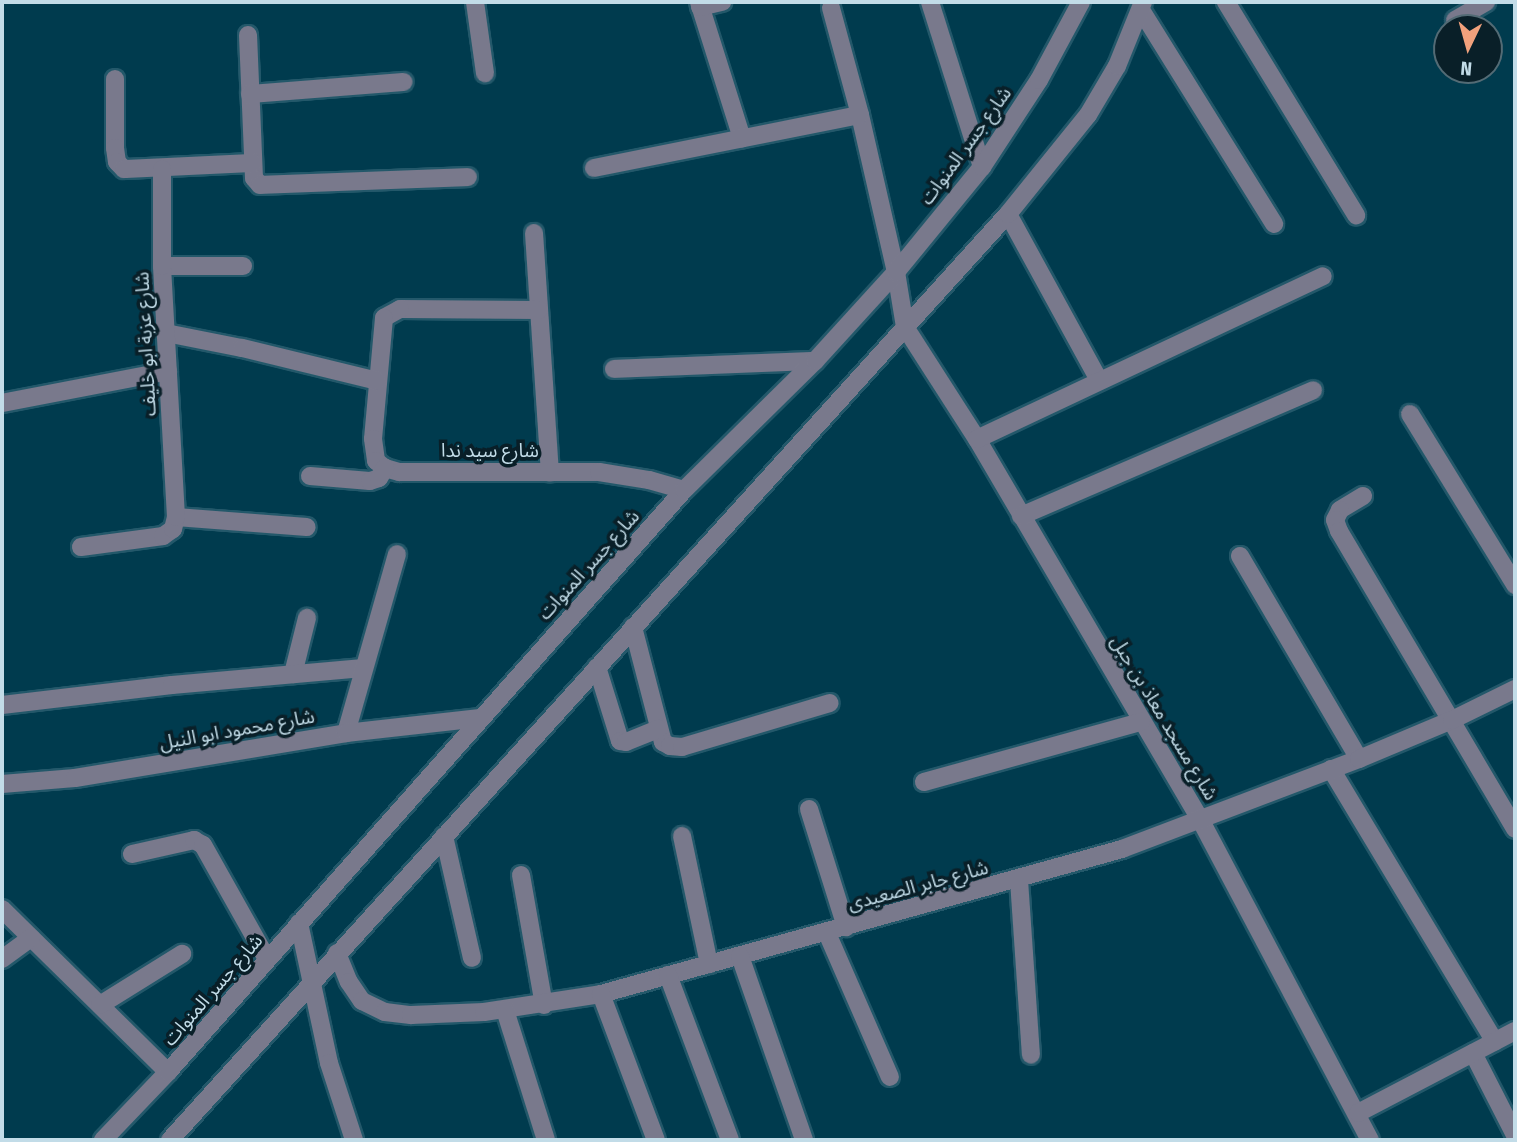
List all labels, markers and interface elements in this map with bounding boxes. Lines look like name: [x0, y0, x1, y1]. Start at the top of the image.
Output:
north arrow: [1433, 14, 1503, 84]
text: N: [1460, 56, 1473, 80]
street label: شارع جسر المنوات: [916, 83, 1016, 209]
street label: شارع عزبة ابو خليف: [131, 271, 161, 417]
street label: شارع سيد ندا: [441, 440, 539, 462]
street label: شارع جسر المنوات: [534, 505, 644, 625]
street label: شارع مسجد معاذ بن جبل: [1106, 631, 1222, 805]
street label: شارع محمود ابو النيل: [158, 705, 316, 755]
street label: شارع جابر الصعيدى: [845, 856, 991, 916]
street label: شارع جسر المنوات: [158, 930, 268, 1050]

